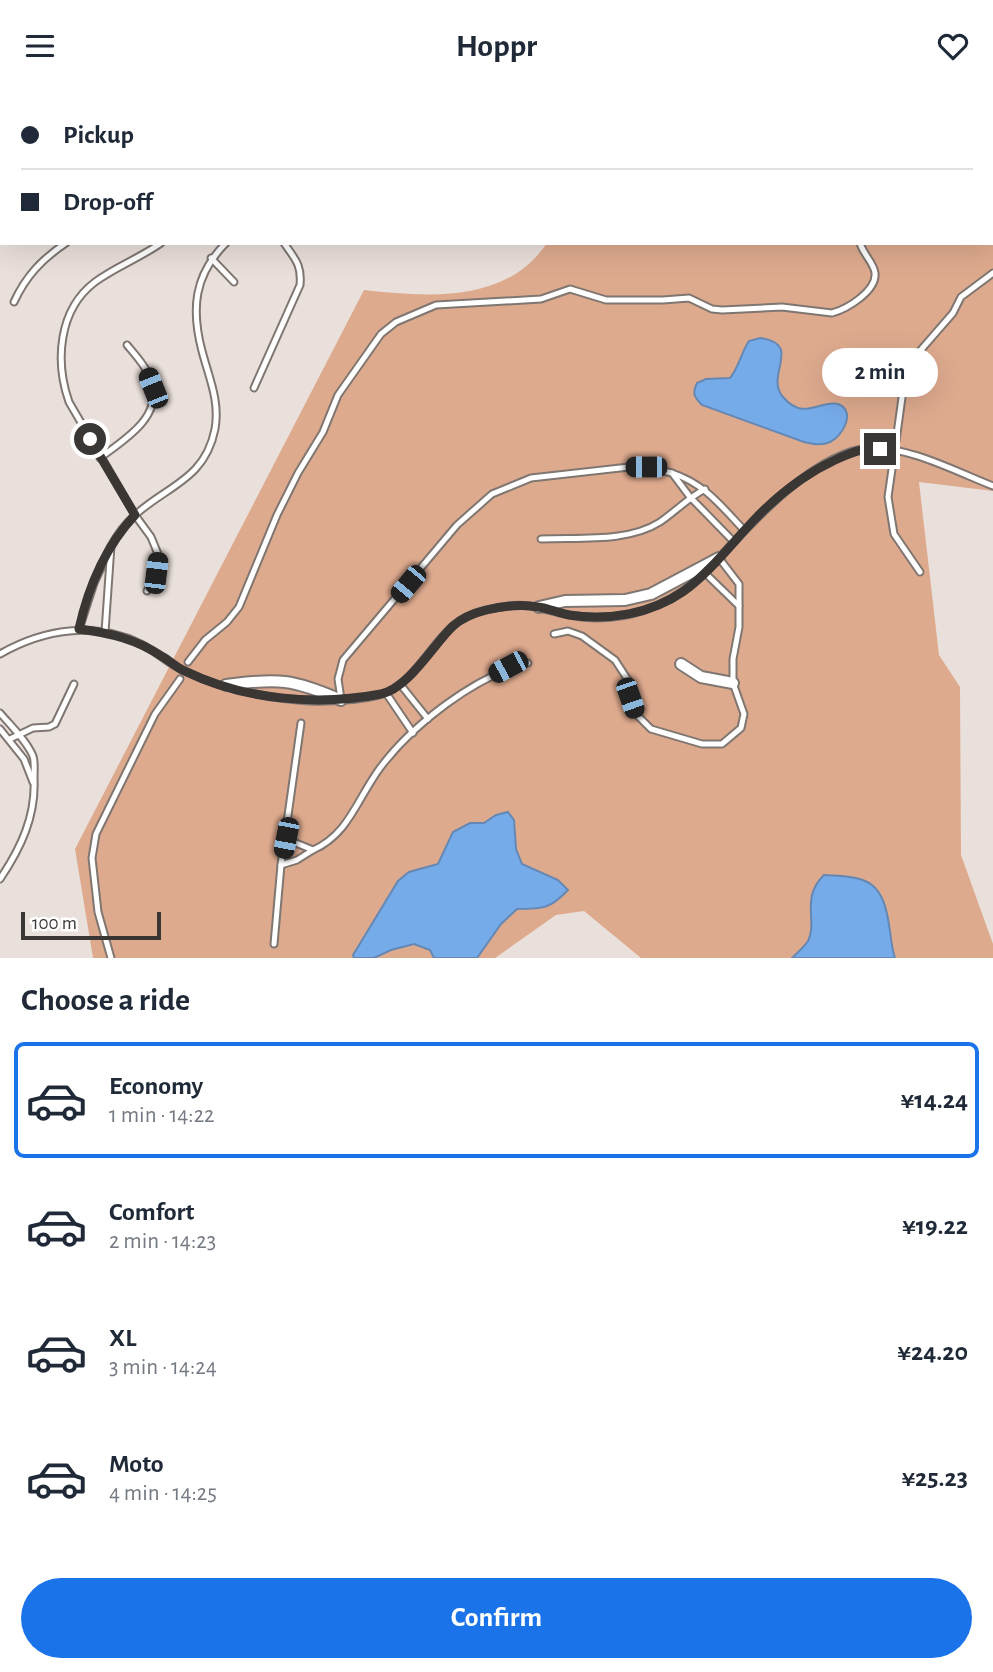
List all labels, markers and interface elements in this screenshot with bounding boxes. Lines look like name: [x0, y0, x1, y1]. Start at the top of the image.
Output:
icon: menu: [21, 27, 59, 65]
icon: heart: [934, 27, 972, 65]
text: Hoppr: [456, 30, 537, 62]
text: Pickup: [63, 122, 134, 148]
text: Drop-off: [63, 189, 152, 215]
callout: 2 min: [822, 347, 938, 397]
text: 2 min: [854, 361, 906, 384]
car: [136, 365, 171, 411]
route start: [74, 423, 106, 455]
route end: [864, 433, 896, 465]
car: [626, 457, 668, 478]
car: [144, 551, 169, 595]
car: [387, 561, 430, 607]
car: [485, 648, 532, 686]
car: [614, 675, 647, 721]
car: [272, 815, 301, 861]
scale bar: [21, 909, 161, 941]
text: 100 m: [32, 914, 77, 933]
text: Choose a ride: [21, 984, 190, 1016]
icon: car: [25, 1069, 88, 1132]
text: Economy: [109, 1073, 203, 1099]
text: ¥14.24: [901, 1087, 968, 1113]
text: 1 min · 14:22: [109, 1104, 215, 1127]
icon: car: [25, 1195, 88, 1258]
text: Comfort: [109, 1199, 194, 1225]
text: ¥19.22: [902, 1213, 968, 1239]
text: 2 min · 14:23: [109, 1230, 216, 1253]
icon: car: [25, 1321, 88, 1384]
text: XL: [109, 1325, 136, 1351]
text: ¥24.20: [897, 1339, 968, 1365]
text: 3 min · 14:24: [109, 1356, 217, 1379]
icon: car: [25, 1447, 88, 1510]
text: Moto: [109, 1451, 164, 1477]
text: ¥25.23: [901, 1465, 968, 1491]
text: 4 min · 14:25: [109, 1482, 217, 1505]
button: Confirm: [21, 1578, 972, 1658]

